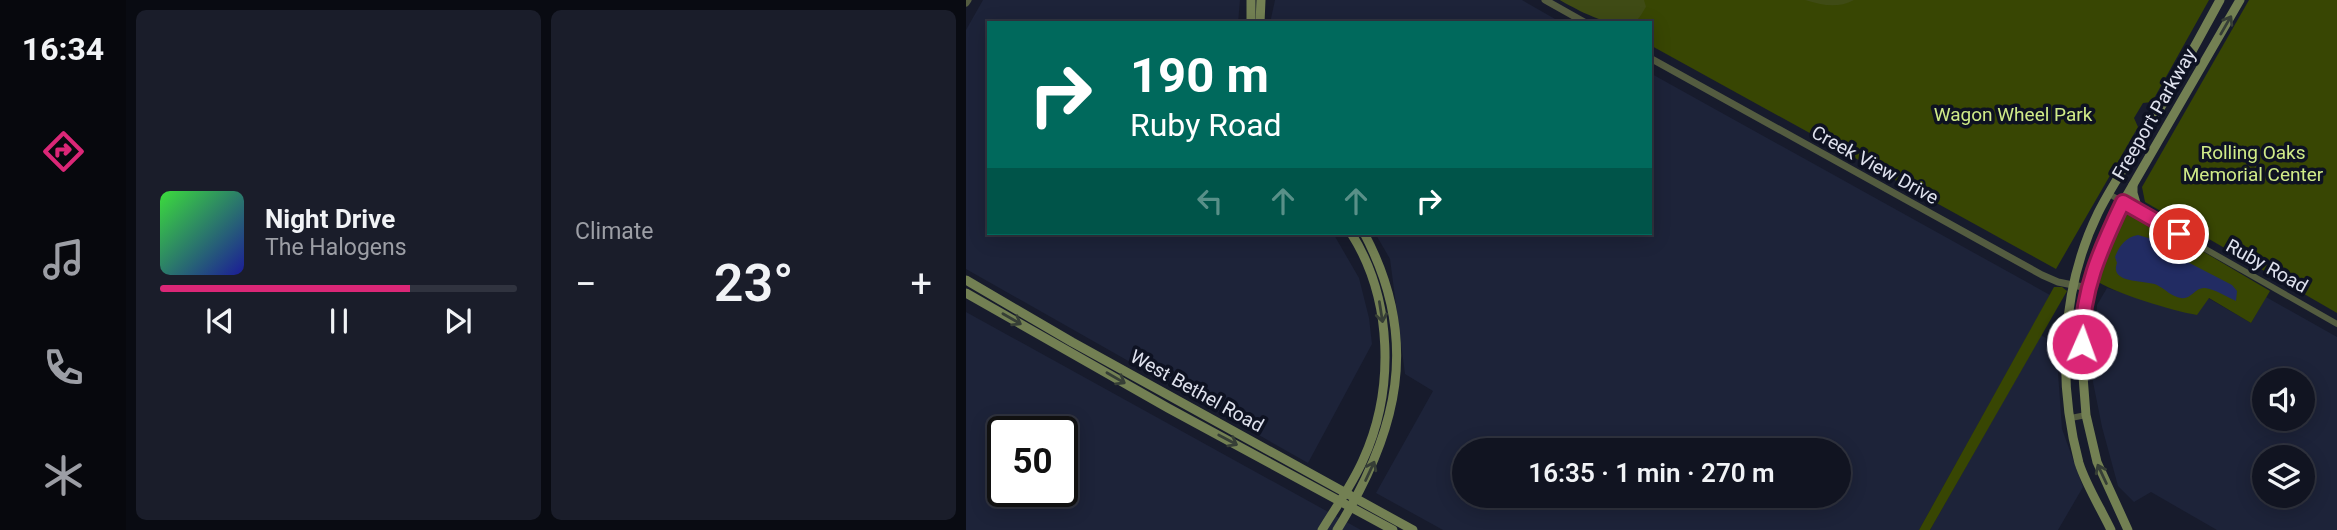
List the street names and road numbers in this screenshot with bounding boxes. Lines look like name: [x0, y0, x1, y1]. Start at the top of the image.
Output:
street label: Freeport Parkway: [2107, 44, 2201, 184]
street label: Creek View Drive: [1808, 121, 1942, 209]
street label: Ruby Road: [2222, 234, 2312, 298]
street label: West Bethel Road: [1126, 345, 1268, 437]

